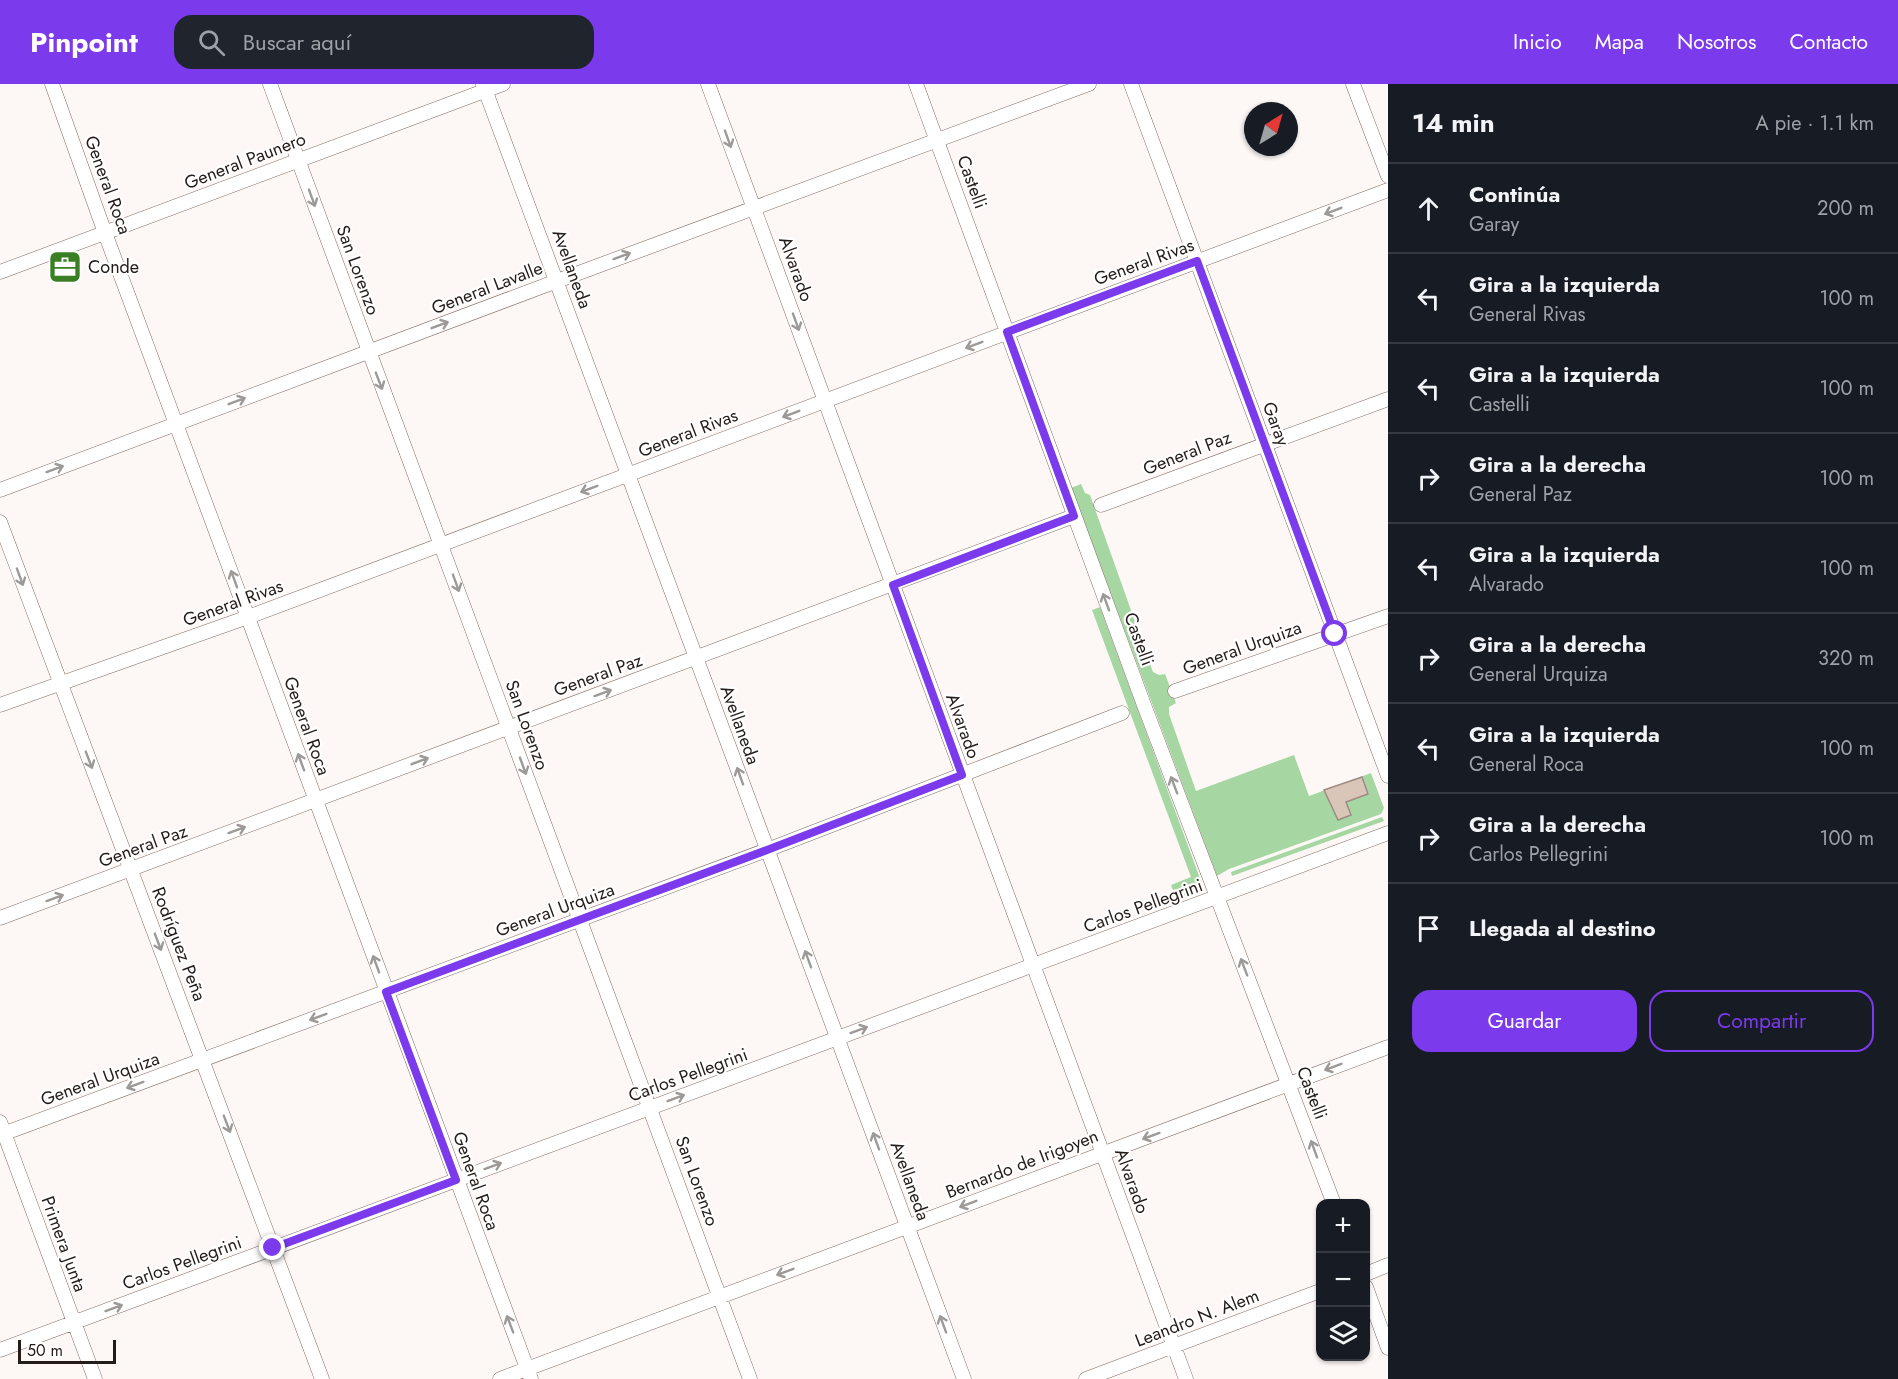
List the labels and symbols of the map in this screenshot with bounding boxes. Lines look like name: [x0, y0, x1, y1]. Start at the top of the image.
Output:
north arrow: [1244, 102, 1298, 156]
street label: General Paunero: [180, 126, 310, 196]
one-way arrow: [724, 129, 735, 148]
street label: General Roca: [78, 132, 138, 238]
street label: Castelli: [950, 152, 994, 212]
one-way arrow: [307, 188, 318, 207]
one-way arrow: [1324, 206, 1343, 217]
street label: San Lorenzo: [330, 221, 386, 319]
street label: Avellaneda: [546, 226, 598, 312]
street label: General Rivas: [1090, 232, 1198, 292]
street label: Alvarado: [772, 233, 820, 305]
office icon: Conde: [47, 249, 83, 285]
one-way arrow: [612, 250, 631, 261]
place label: Conde: [88, 254, 139, 280]
street label: General Lavalle: [428, 255, 546, 321]
one-way arrow: [791, 312, 802, 331]
one-way arrow: [430, 318, 448, 329]
one-way arrow: [965, 340, 983, 351]
one-way arrow: [375, 371, 386, 390]
one-way arrow: [228, 395, 246, 406]
street label: Garay: [1256, 398, 1296, 450]
street label: General Rivas: [634, 402, 742, 464]
one-way arrow: [782, 409, 801, 420]
street label: General Paz: [1139, 424, 1236, 482]
one-way arrow: [45, 463, 64, 474]
one-way arrow: [580, 485, 599, 496]
one-way arrow: [16, 567, 27, 586]
one-way arrow: [228, 570, 239, 589]
street label: General Rivas: [179, 573, 287, 633]
one-way arrow: [451, 573, 462, 592]
one-way arrow: [1099, 593, 1110, 612]
street label: Castelli: [1117, 609, 1161, 669]
street label: General Urquiza: [1179, 614, 1305, 682]
route start: [1321, 620, 1347, 646]
street label: General Paz: [550, 647, 647, 703]
street label: General Roca: [277, 673, 337, 779]
street label: San Lorenzo: [499, 676, 555, 774]
street label: Avellaneda: [714, 682, 766, 768]
one-way arrow: [593, 687, 612, 698]
street label: Alvarado: [939, 690, 987, 762]
one-way arrow: [84, 750, 95, 768]
one-way arrow: [295, 753, 306, 772]
one-way arrow: [410, 755, 429, 766]
one-way arrow: [519, 756, 530, 775]
one-way arrow: [733, 767, 744, 786]
one-way arrow: [1168, 776, 1179, 794]
street label: General Paz: [95, 818, 192, 874]
one-way arrow: [228, 823, 246, 834]
street label: Carlos Pellegrini: [1080, 872, 1206, 940]
street label: General Urquiza: [492, 876, 618, 944]
street label: Rodríguez Peña: [145, 883, 213, 1005]
one-way arrow: [45, 892, 64, 903]
one-way arrow: [154, 932, 165, 951]
one-way arrow: [801, 950, 812, 968]
one-way arrow: [370, 956, 381, 974]
one-way arrow: [1238, 958, 1249, 977]
one-way arrow: [309, 1013, 328, 1024]
one-way arrow: [849, 1024, 868, 1035]
street label: Carlos Pellegrini: [625, 1041, 751, 1109]
street label: General Urquiza: [37, 1045, 163, 1113]
street label: Castelli: [1290, 1063, 1334, 1123]
one-way arrow: [1324, 1063, 1343, 1074]
one-way arrow: [126, 1080, 145, 1091]
one-way arrow: [666, 1092, 685, 1103]
one-way arrow: [222, 1115, 233, 1133]
street label: Bernardo de Irigoyen: [942, 1123, 1102, 1205]
street label: General Roca: [446, 1128, 506, 1234]
one-way arrow: [1142, 1131, 1160, 1142]
street label: San Lorenzo: [669, 1132, 725, 1230]
one-way arrow: [869, 1132, 880, 1151]
street label: Avellaneda: [884, 1138, 936, 1224]
one-way arrow: [1307, 1140, 1318, 1159]
street label: Alvarado: [1108, 1145, 1156, 1217]
one-way arrow: [484, 1160, 502, 1171]
street label: Primera Junta: [35, 1193, 93, 1295]
one-way arrow: [959, 1199, 978, 1210]
street label: Carlos Pellegrini: [119, 1229, 245, 1297]
route end: [259, 1234, 285, 1260]
one-way arrow: [776, 1268, 795, 1279]
street label: Leandro N. Alem: [1131, 1282, 1263, 1354]
one-way arrow: [104, 1301, 123, 1312]
one-way arrow: [504, 1315, 515, 1334]
one-way arrow: [937, 1315, 948, 1334]
scale bar: [18, 1337, 116, 1364]

